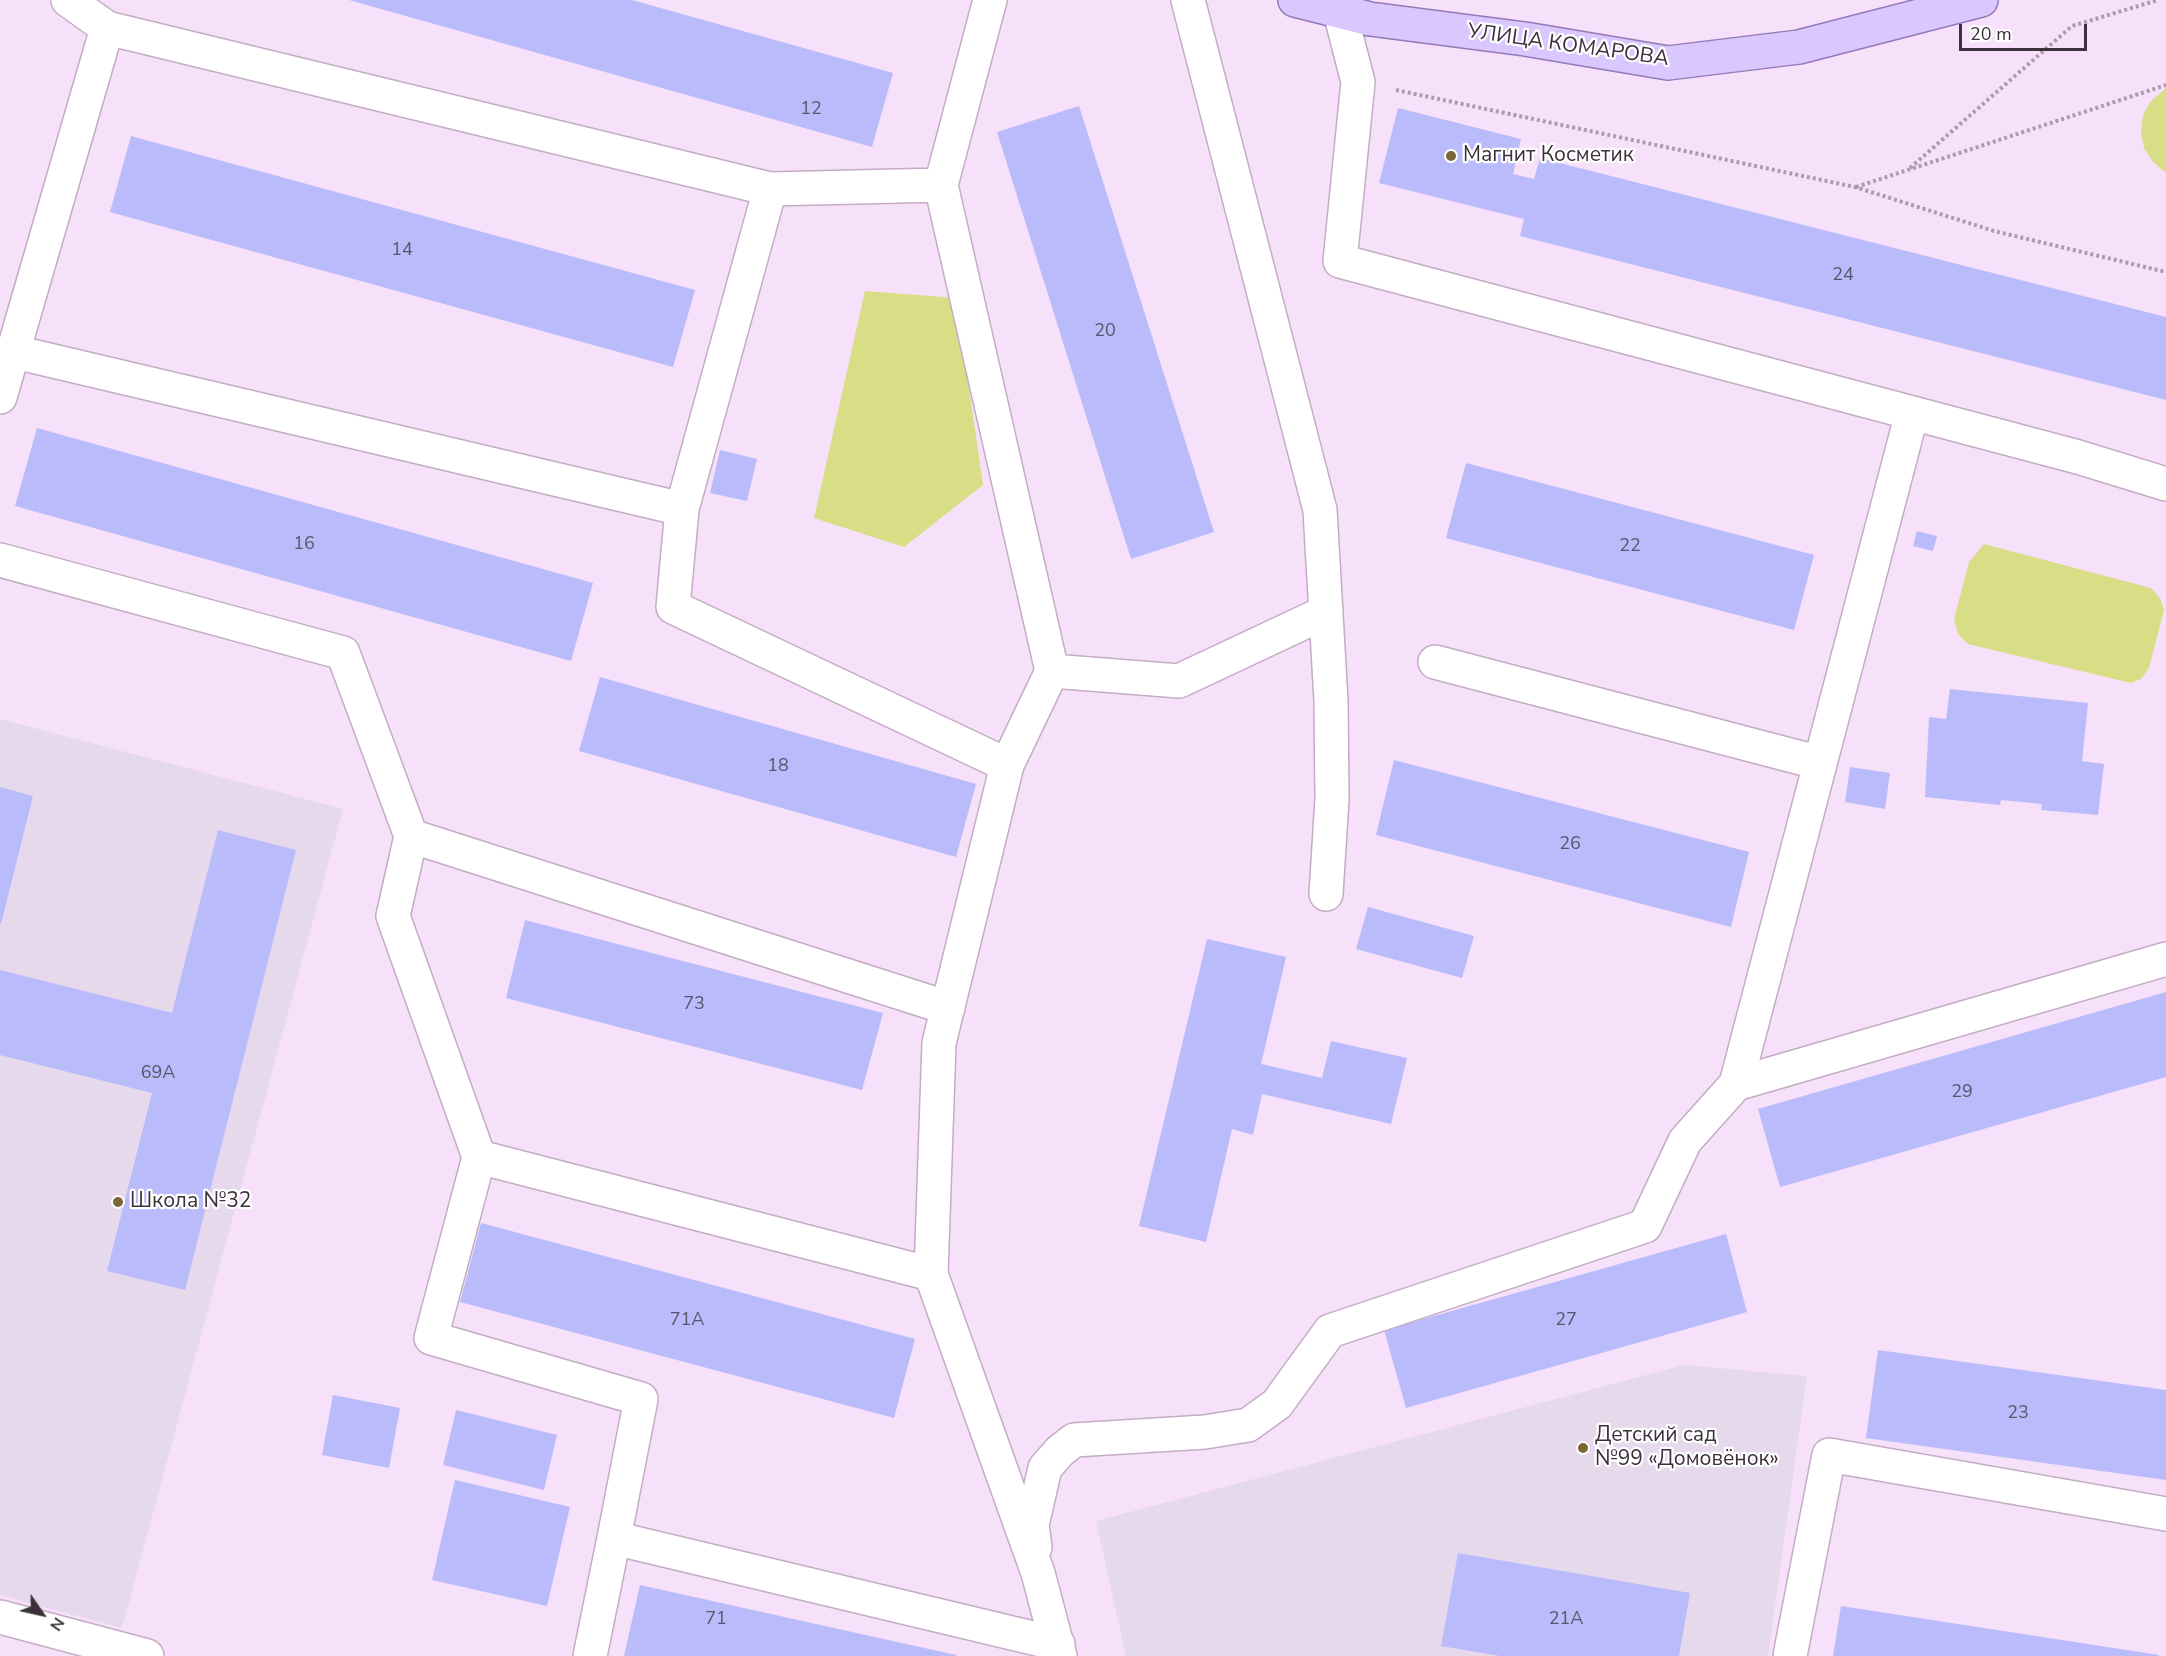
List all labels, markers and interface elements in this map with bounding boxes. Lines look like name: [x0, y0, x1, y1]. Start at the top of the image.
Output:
scale bar: [1962, 12, 2090, 50]
street label: УЛИЦА КОМАРОВА: [1466, 19, 1670, 73]
text: 20 m: [1970, 22, 2012, 46]
house number: 12: [800, 99, 822, 121]
place label: Магнит Косметик: [1463, 143, 1634, 169]
marker: Магнит Косметик: [1444, 149, 1458, 163]
house number: 14: [391, 240, 413, 262]
house number: 24: [1832, 265, 1854, 287]
house number: 20: [1094, 321, 1116, 343]
house number: 16: [293, 534, 315, 556]
house number: 22: [1619, 536, 1641, 558]
house number: 18: [767, 756, 789, 778]
house number: 26: [1559, 834, 1581, 856]
house number: 73: [683, 994, 705, 1016]
house number: 69А: [141, 1063, 175, 1085]
house number: 29: [1951, 1082, 1973, 1104]
place label: Школа №32: [130, 1189, 251, 1215]
marker: Школа №32: [111, 1195, 125, 1209]
house number: 71А: [670, 1310, 704, 1332]
house number: 27: [1555, 1310, 1577, 1332]
house number: 23: [2007, 1403, 2029, 1425]
place label: Детский сад №99 «Домовёнок»: [1595, 1423, 1779, 1473]
marker: Детский сад №99 «Домовёнок»: [1576, 1441, 1590, 1455]
north arrow: [12, 1584, 72, 1644]
house number: 71: [705, 1609, 727, 1631]
house number: 21А: [1549, 1609, 1583, 1631]
text: N: [44, 1613, 69, 1635]

